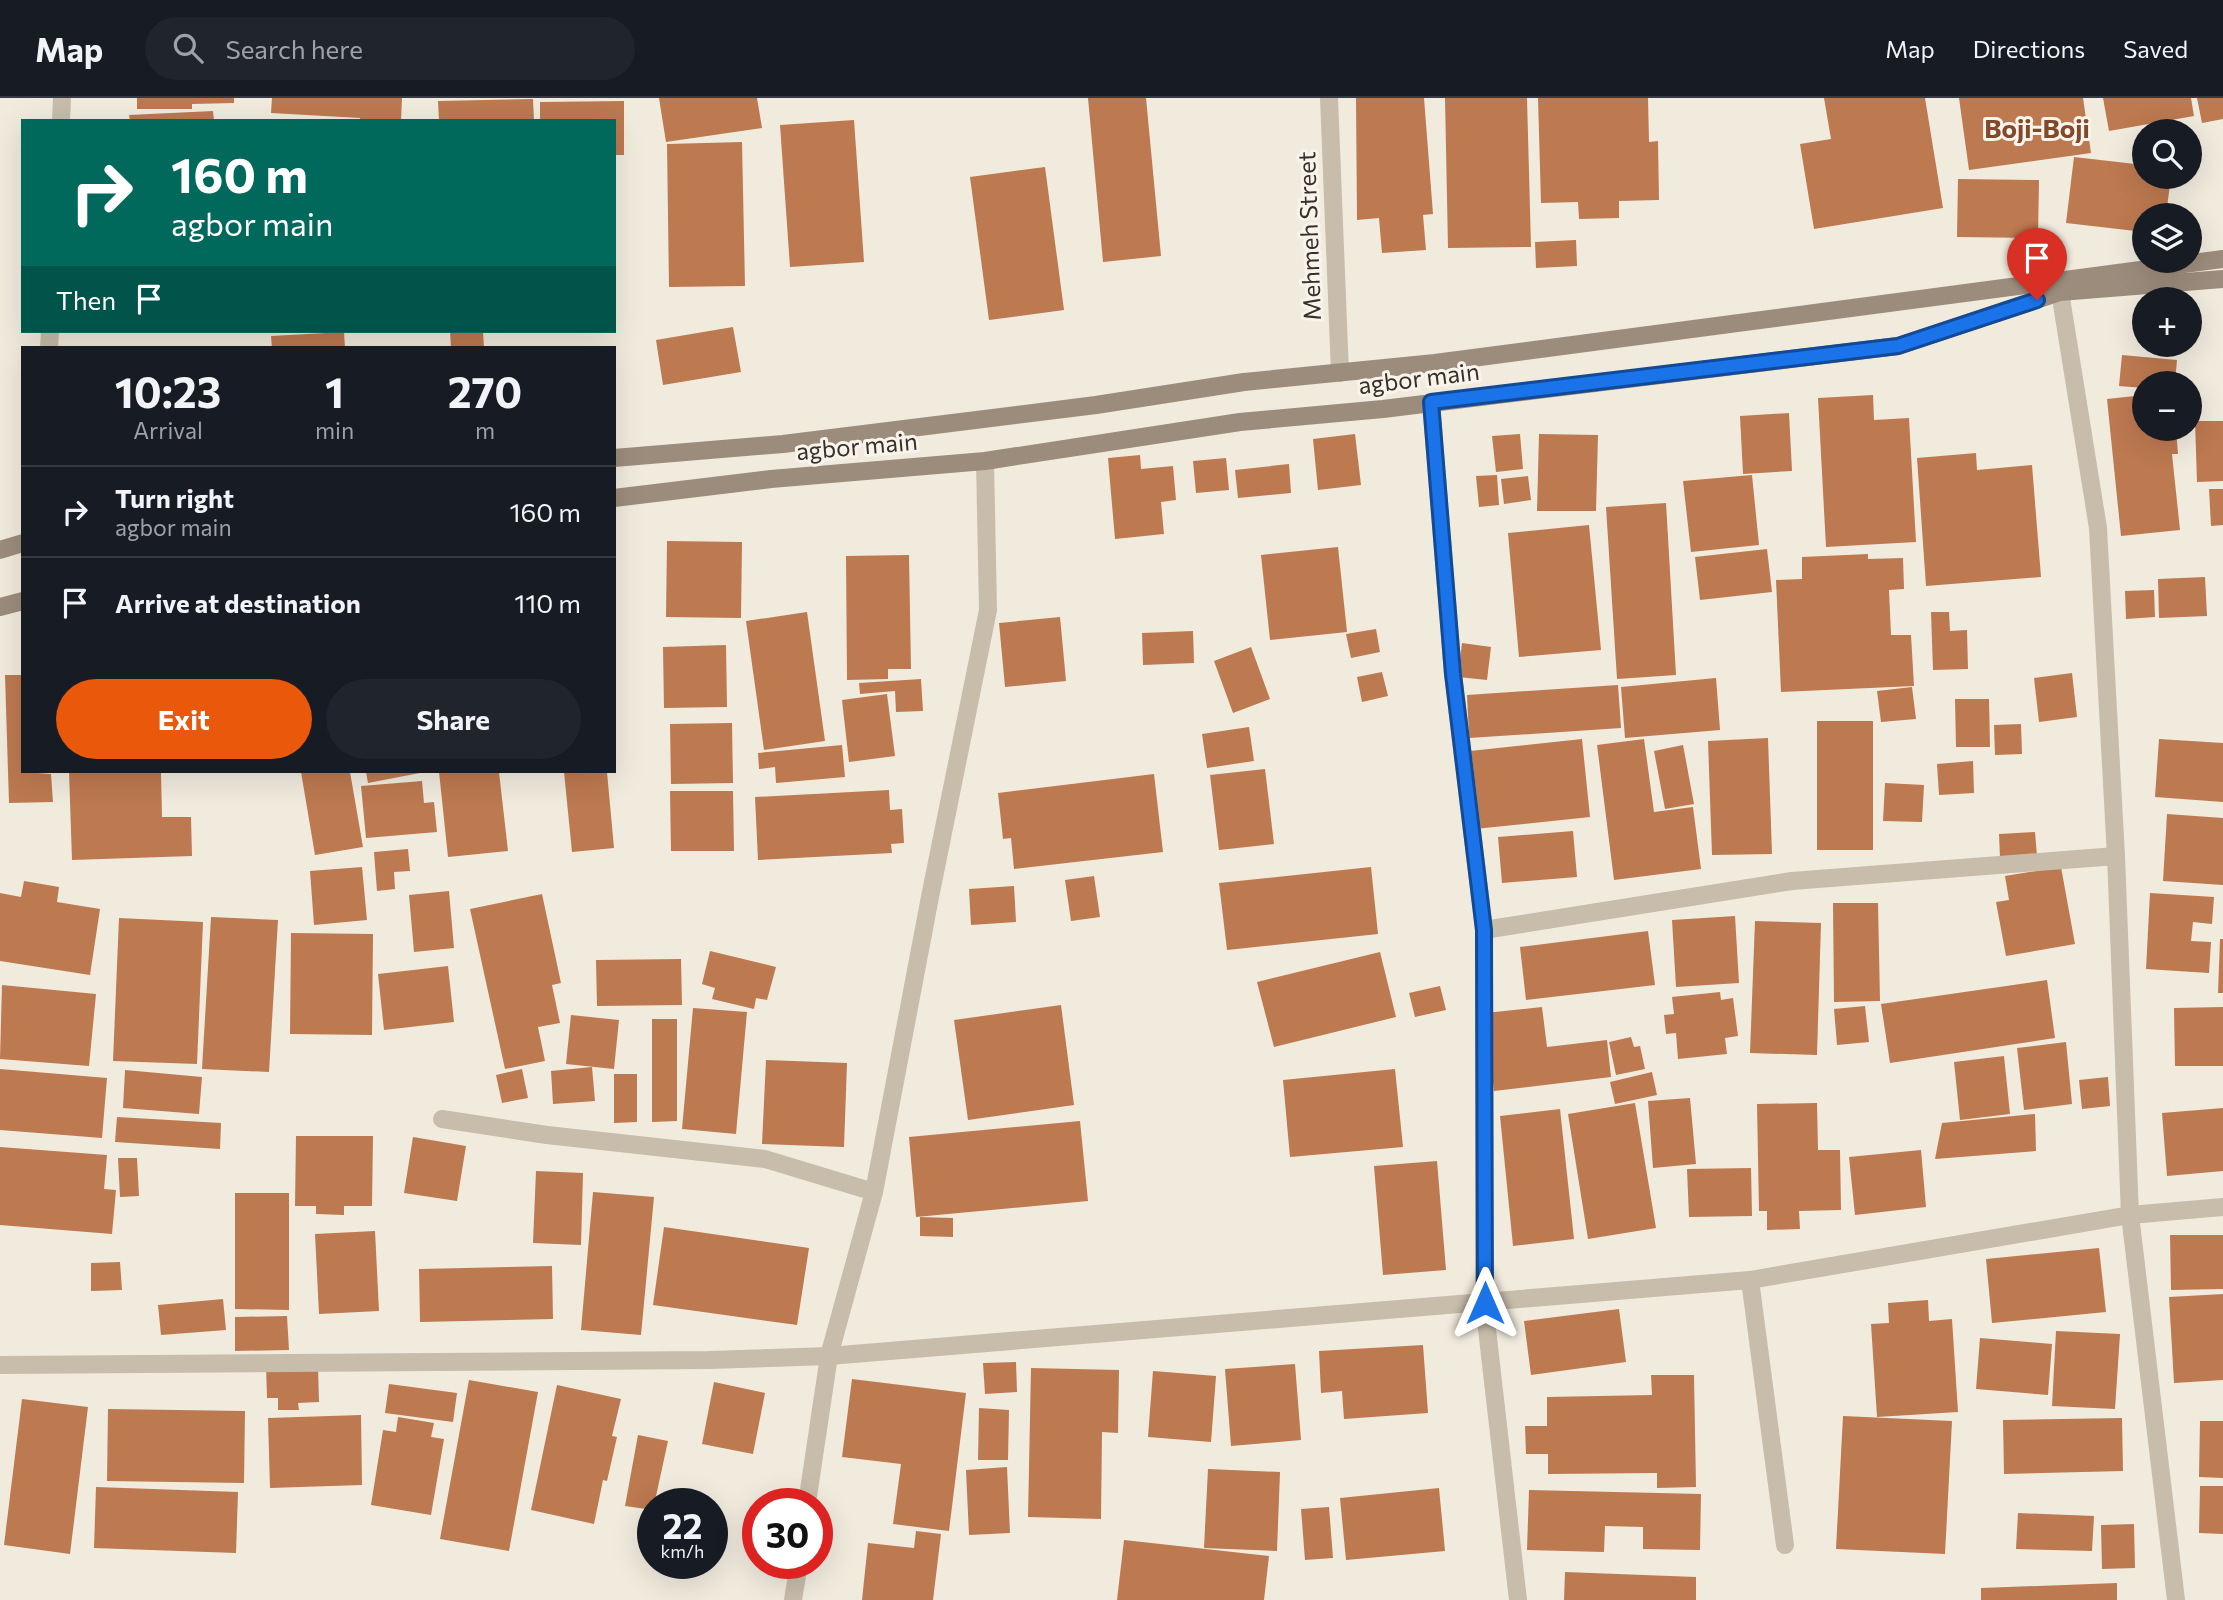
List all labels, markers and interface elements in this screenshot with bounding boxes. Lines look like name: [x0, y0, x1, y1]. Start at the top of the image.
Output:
search box: [145, 17, 635, 80]
text: Map: [35, 28, 103, 69]
icon: search: [169, 29, 207, 67]
text: Search here: [225, 33, 363, 64]
text: Map: [1885, 34, 1935, 63]
text: Directions: [1973, 34, 2085, 63]
text: Saved: [2123, 34, 2188, 63]
district label: Boji-Boji: [1984, 112, 2090, 143]
map controls: [2132, 119, 2202, 441]
button: search: [2132, 119, 2202, 189]
text: 160 m: [171, 143, 308, 203]
icon: right: [56, 147, 147, 238]
street label: Mehmeh Street: [1291, 151, 1326, 321]
text: agbor main: [171, 203, 333, 243]
button: layers: [2132, 203, 2202, 273]
pin: [2007, 228, 2067, 300]
icon: arrive: [2018, 239, 2056, 277]
icon: arrive: [130, 280, 168, 318]
text: Then: [56, 284, 116, 315]
button: +: [2132, 287, 2202, 357]
street label: agbor main: [1357, 356, 1481, 399]
text: 10:23: [115, 365, 221, 417]
text: 1: [325, 365, 344, 417]
text: 270: [448, 365, 522, 417]
button: −: [2132, 371, 2202, 441]
text: Arrival: [133, 416, 203, 444]
text: min: [315, 416, 354, 444]
text: m: [475, 416, 495, 444]
street label: agbor main: [795, 426, 919, 465]
text: Turn right: [115, 482, 234, 513]
icon: right: [56, 493, 94, 531]
text: 160 m: [509, 496, 581, 527]
text: agbor main: [115, 513, 232, 541]
icon: arrive: [56, 584, 94, 622]
text: Arrive at destination: [115, 587, 361, 618]
text: 110 m: [514, 587, 581, 618]
button: Exit: [56, 679, 312, 759]
button: Share: [326, 679, 581, 759]
position arrow: [1448, 1266, 1522, 1340]
speed limit sign: 30: [742, 1488, 833, 1579]
text: 22: [663, 1503, 702, 1546]
text: km/h: [661, 1540, 704, 1562]

